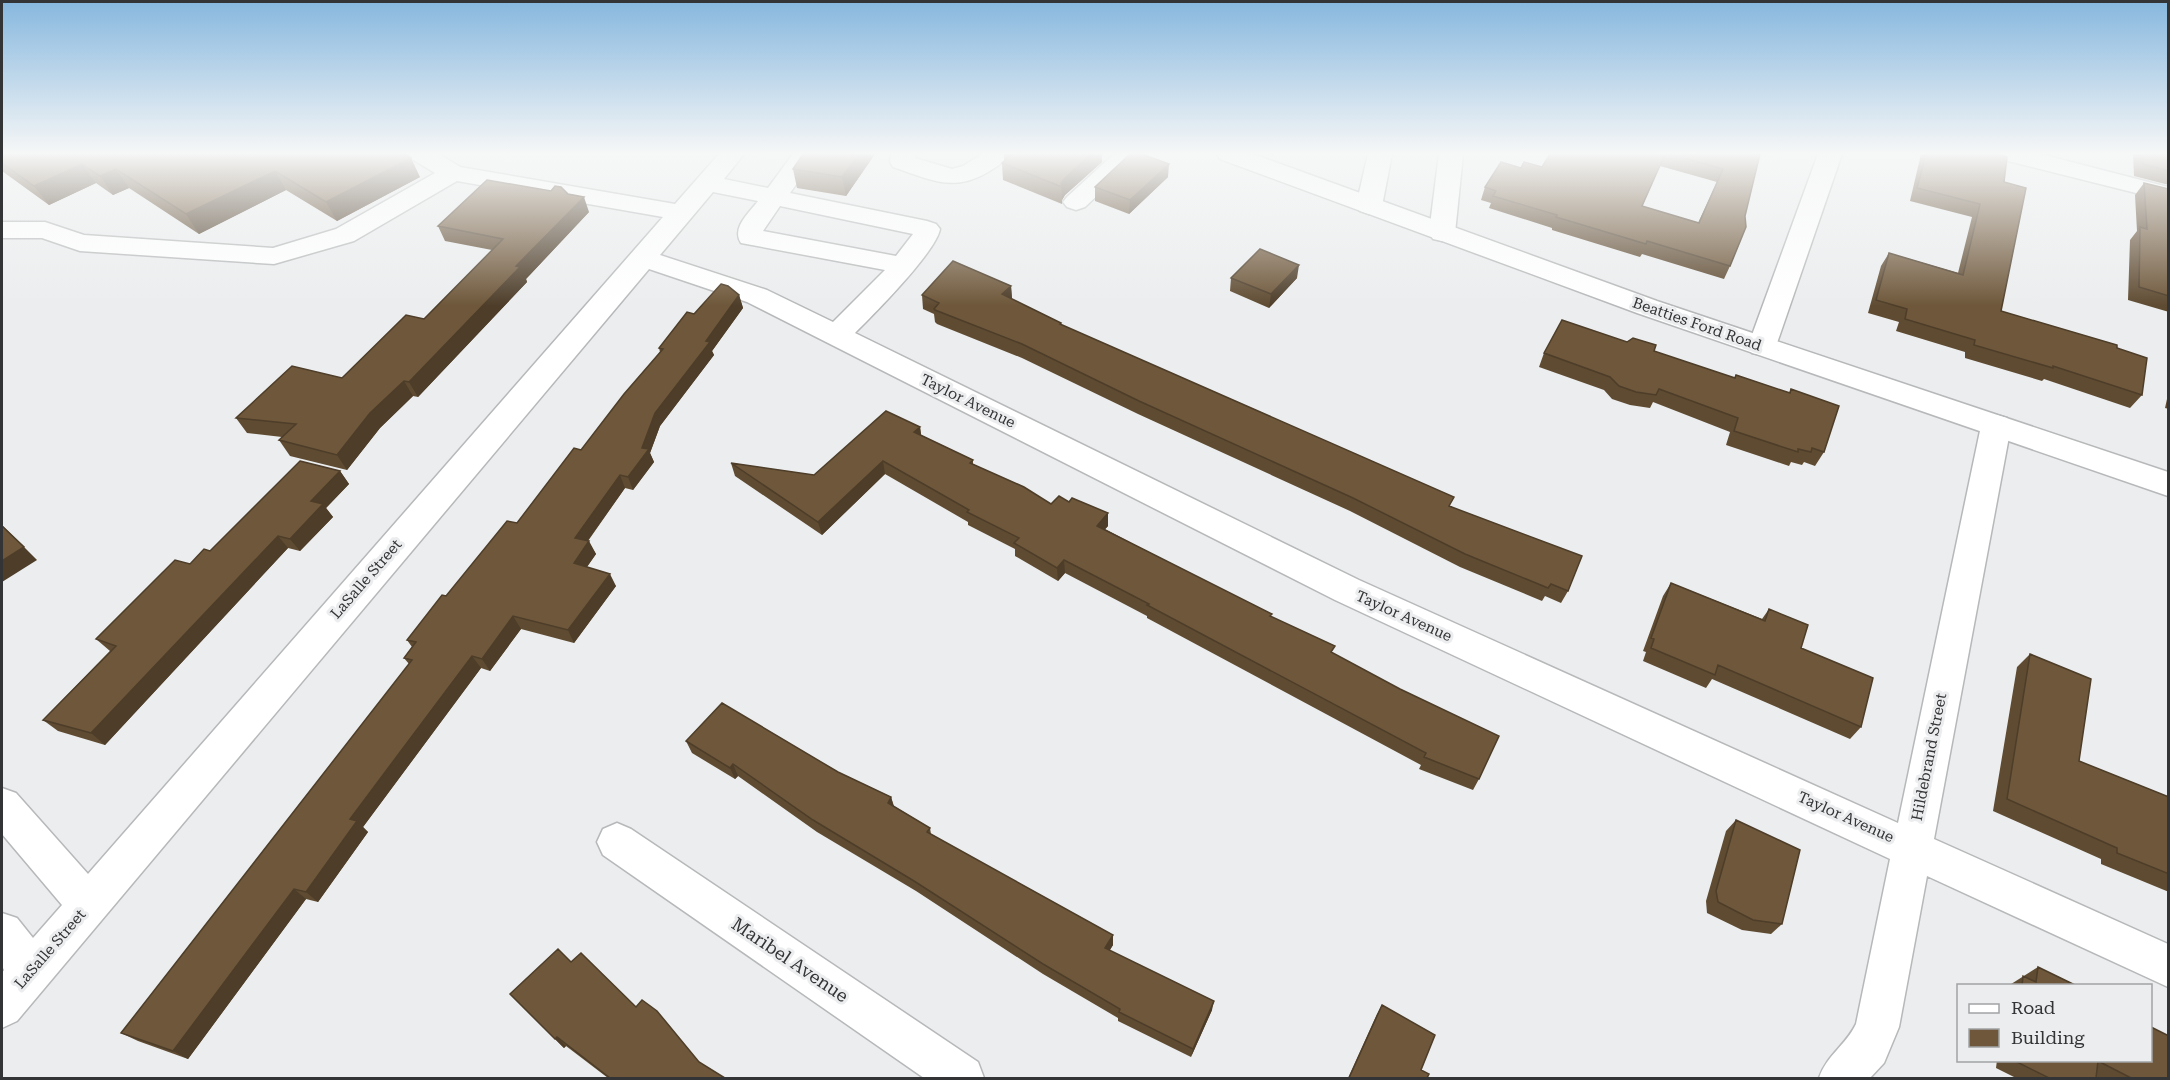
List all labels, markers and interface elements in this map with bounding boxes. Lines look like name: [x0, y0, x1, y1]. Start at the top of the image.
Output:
street label: Beatties Ford Road: [1630, 293, 1764, 355]
street label: Taylor Avenue: [918, 370, 1018, 432]
street label: LaSalle Street: [327, 535, 406, 622]
street label: Taylor Avenue: [1353, 587, 1455, 645]
street label: Hildebrand Street: [1908, 691, 1950, 822]
street label: Taylor Avenue: [1795, 788, 1897, 846]
street label: LaSalle Street: [11, 905, 90, 992]
street label: Maribel Avenue: [728, 913, 853, 1006]
legend: [1957, 984, 2152, 1062]
text: Road: [2011, 997, 2056, 1018]
text: Building: [2011, 1027, 2085, 1048]

